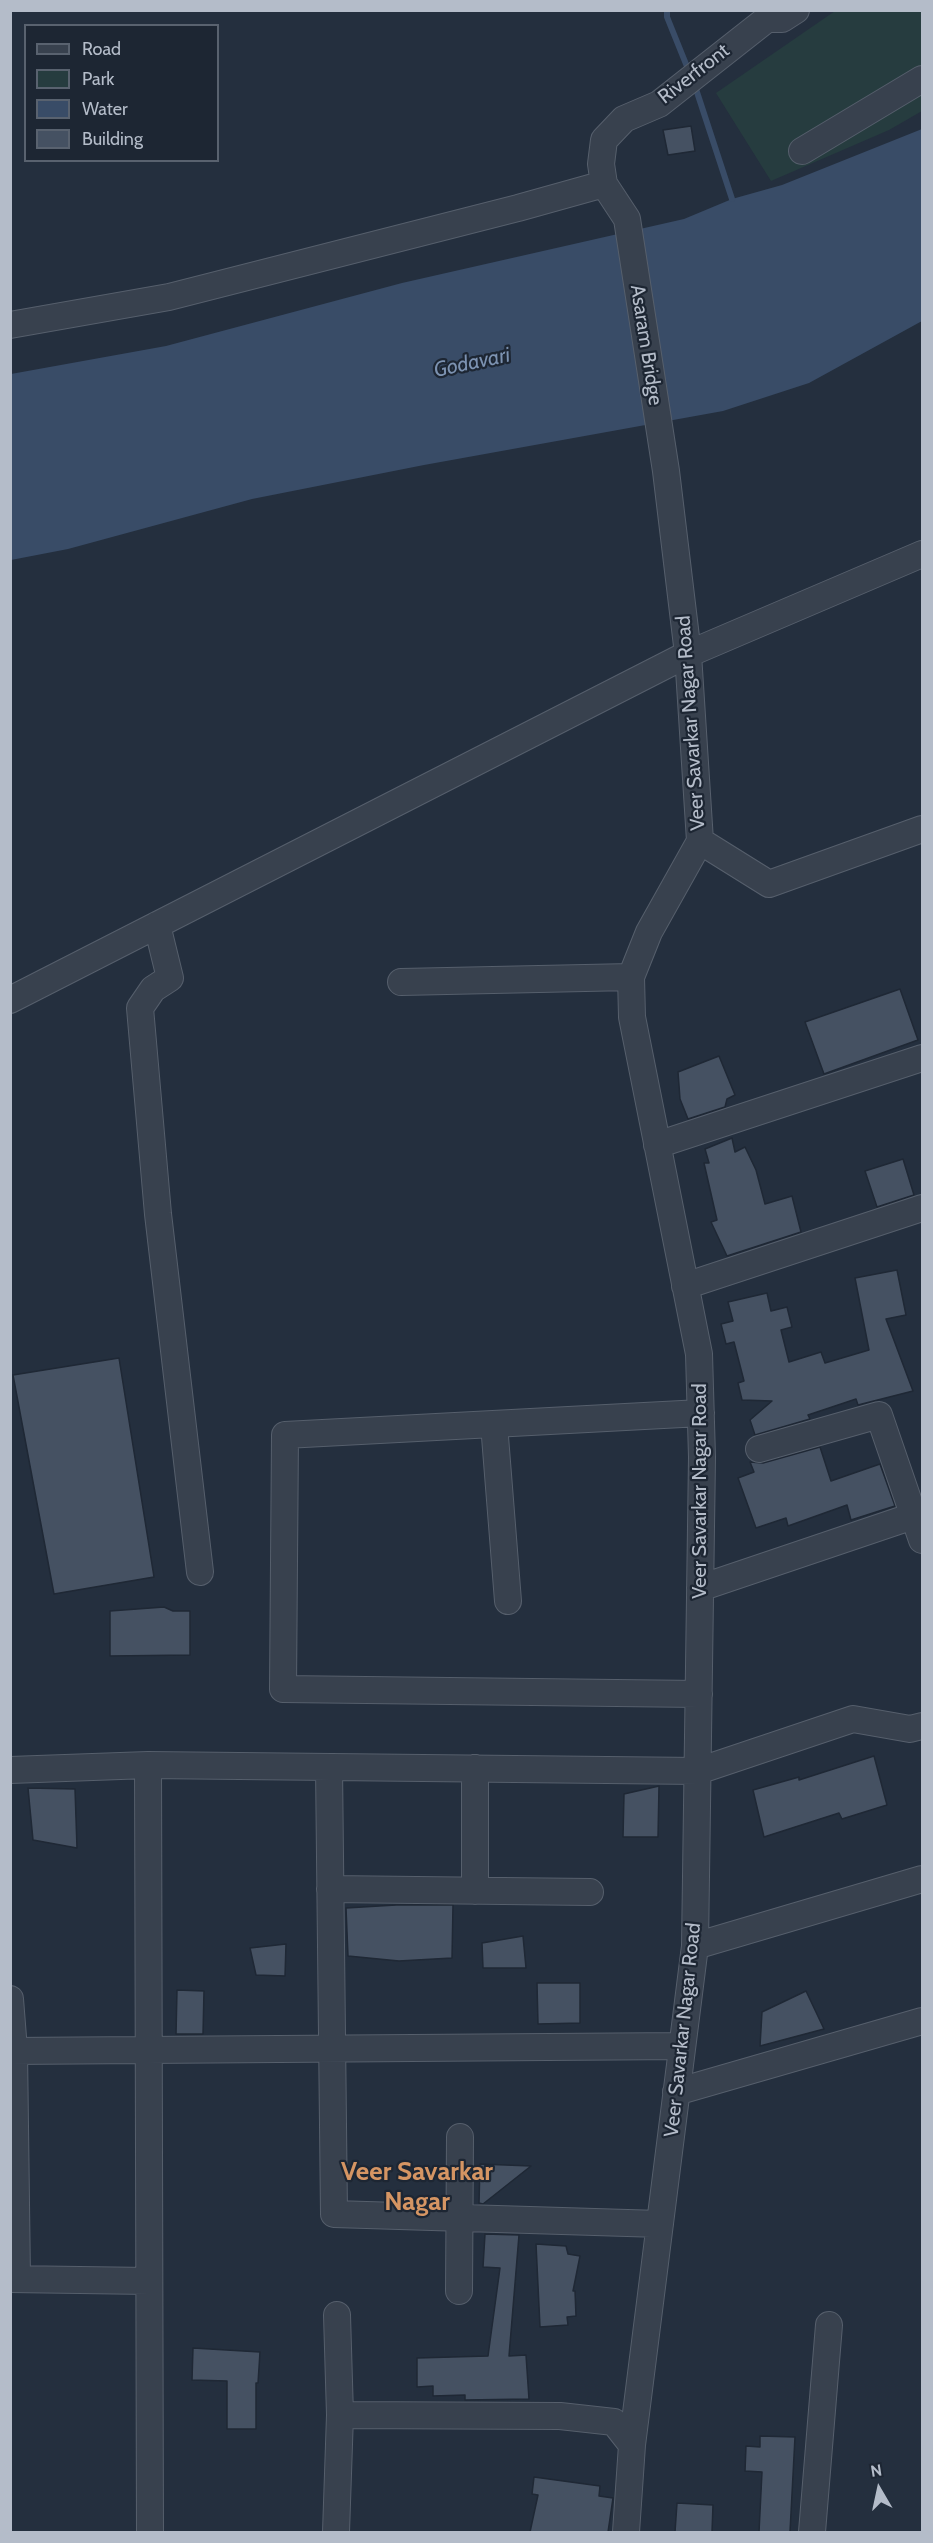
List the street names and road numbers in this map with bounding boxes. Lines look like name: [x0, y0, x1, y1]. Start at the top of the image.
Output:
street label: Riverfront: [654, 39, 734, 109]
street label: Asaram Bridge: [625, 283, 667, 407]
street label: Veer Savarkar Nagar Road: [672, 615, 710, 831]
street label: Veer Savarkar Nagar Road: [688, 1383, 712, 1599]
street label: Veer Savarkar Nagar Road: [660, 1922, 706, 2138]

